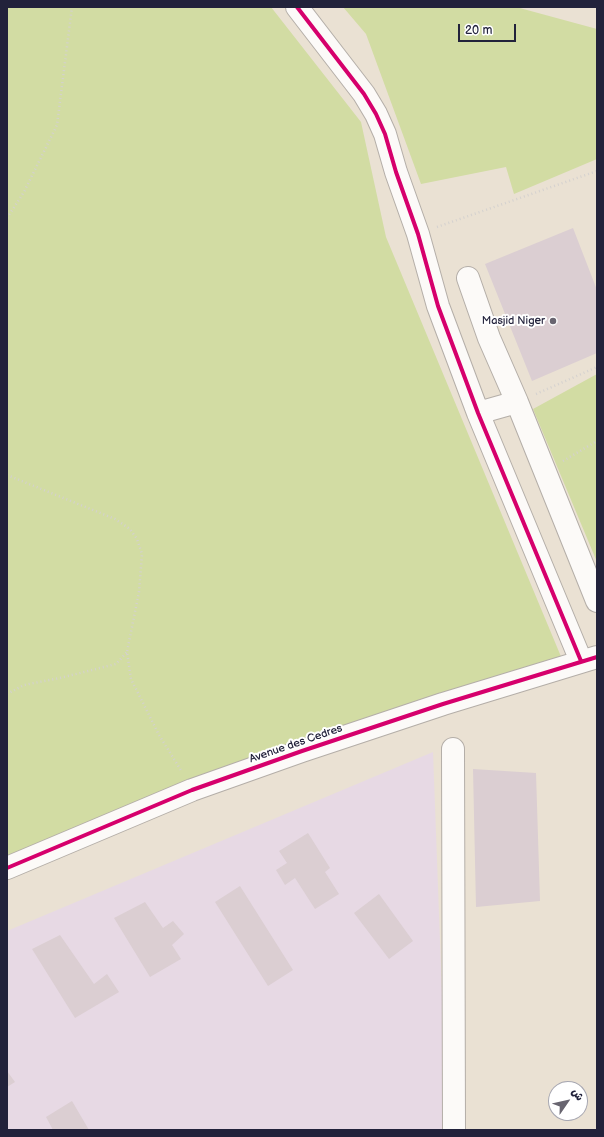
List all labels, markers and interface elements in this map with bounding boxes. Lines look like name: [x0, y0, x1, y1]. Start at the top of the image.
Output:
scale bar: [460, 16, 518, 42]
text: 20 m: [465, 23, 492, 38]
place label: Masjid Niger: [482, 314, 545, 328]
marker: Masjid Niger: [548, 316, 558, 326]
street label: Avenue des Cedres: [248, 722, 344, 766]
north arrow: [548, 1081, 588, 1121]
text: ش: [569, 1086, 586, 1103]

